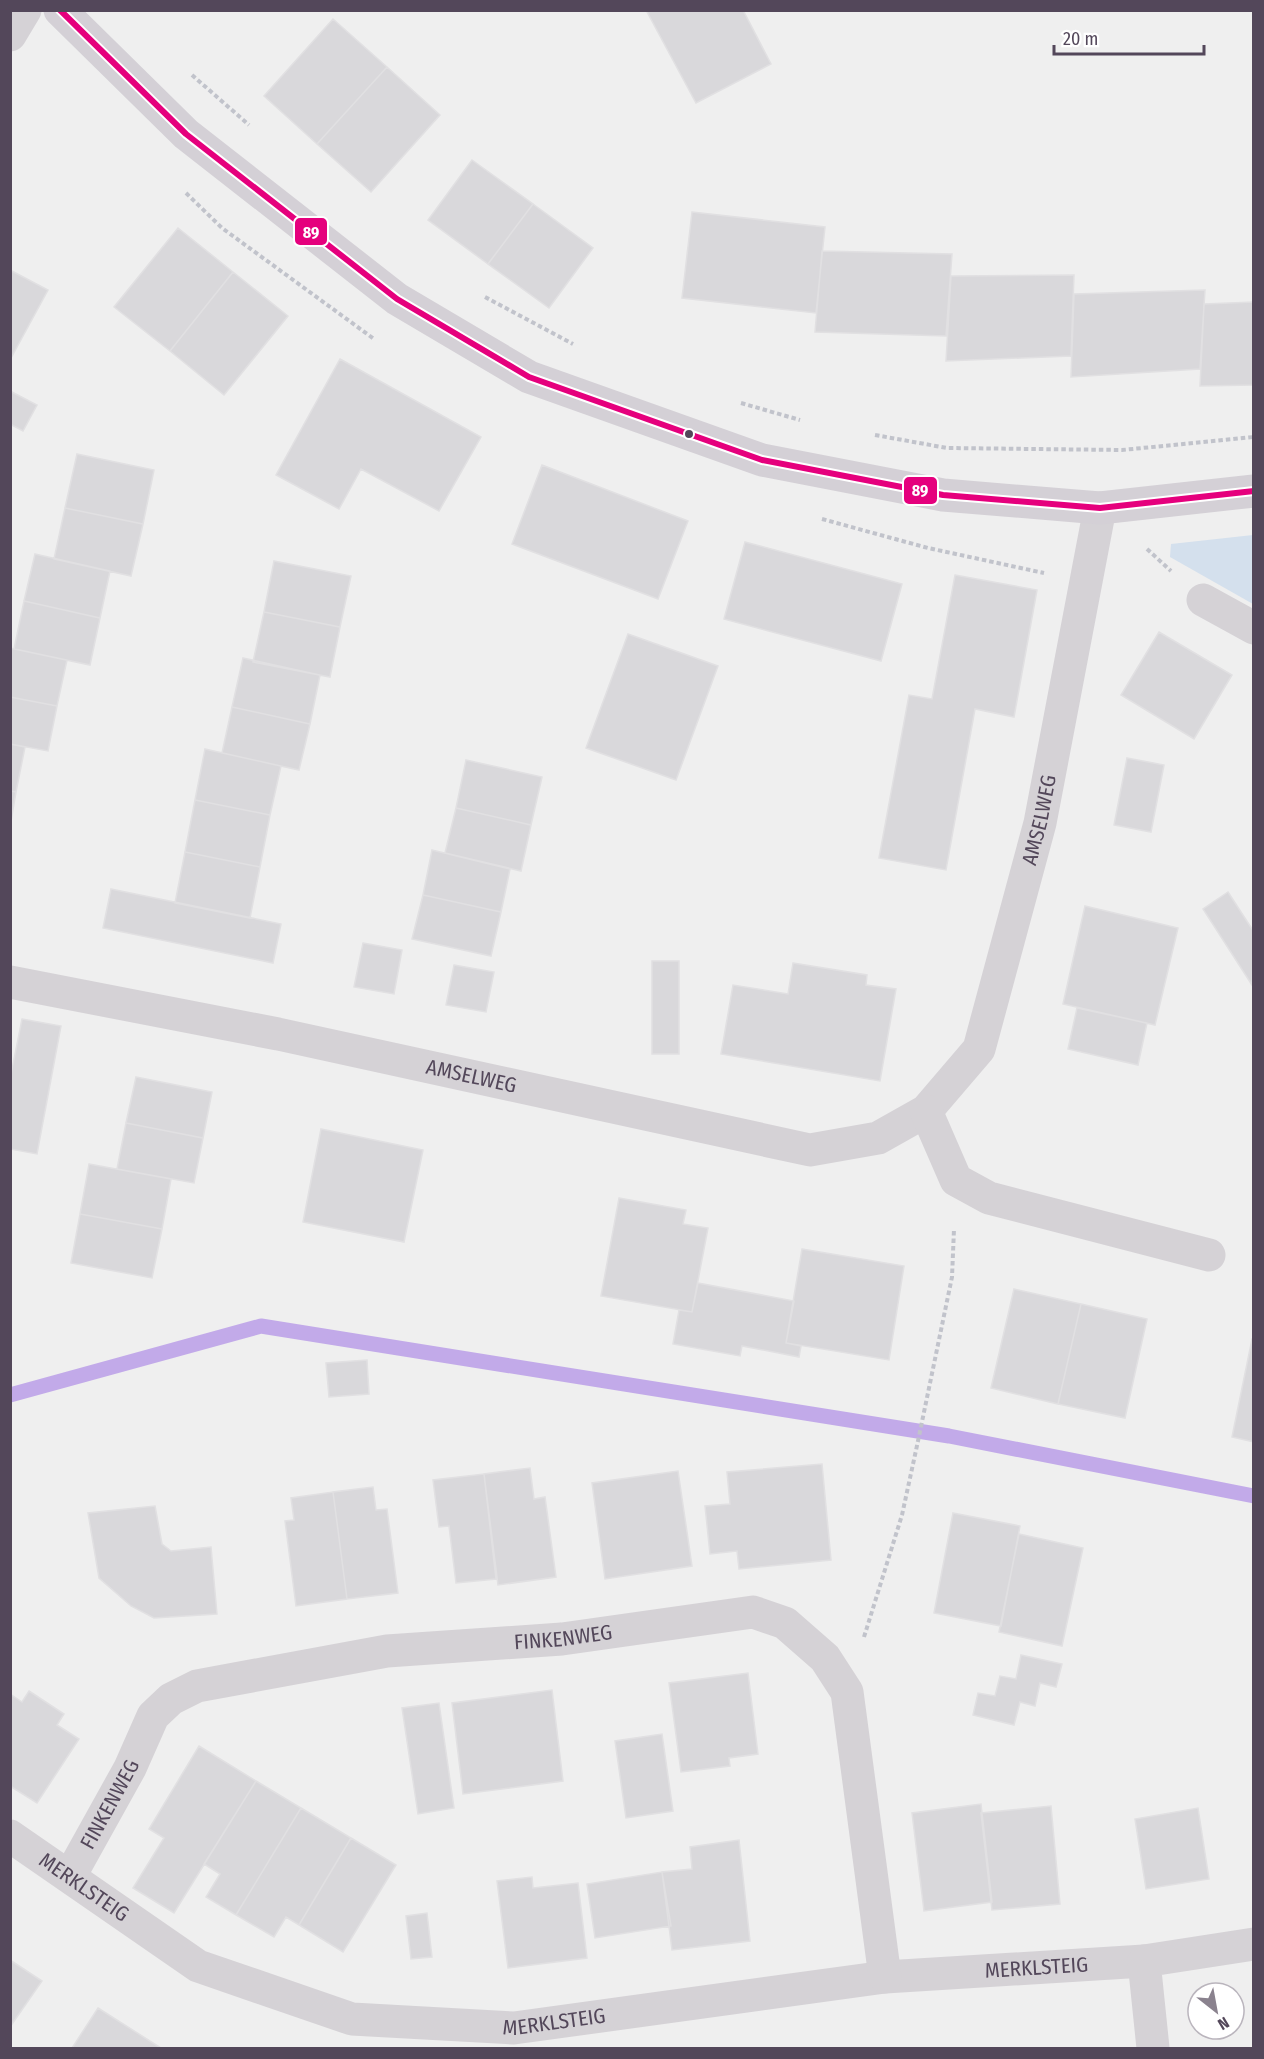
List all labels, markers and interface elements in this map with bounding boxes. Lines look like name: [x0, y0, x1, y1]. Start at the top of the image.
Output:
scale bar: [1054, 18, 1204, 56]
text: 20 m: [1063, 28, 1098, 50]
line badge: 89: [294, 217, 328, 246]
text: 89: [303, 223, 319, 242]
unlabelled marker: [683, 428, 695, 440]
line badge: 89: [903, 476, 938, 505]
text: 89: [912, 481, 928, 500]
street label: AMSELWEG: [1016, 773, 1062, 868]
street label: AMSELWEG: [424, 1054, 519, 1099]
street label: FINKENWEG: [513, 1619, 614, 1655]
street label: FINKENWEG: [75, 1756, 145, 1854]
street label: MERKLSTEIG: [34, 1847, 134, 1927]
street label: MERKLSTEIG: [984, 1951, 1089, 1984]
north arrow: [1186, 1981, 1246, 2041]
street label: MERKLSTEIG: [502, 2003, 607, 2041]
text: N: [1214, 2013, 1232, 2034]

